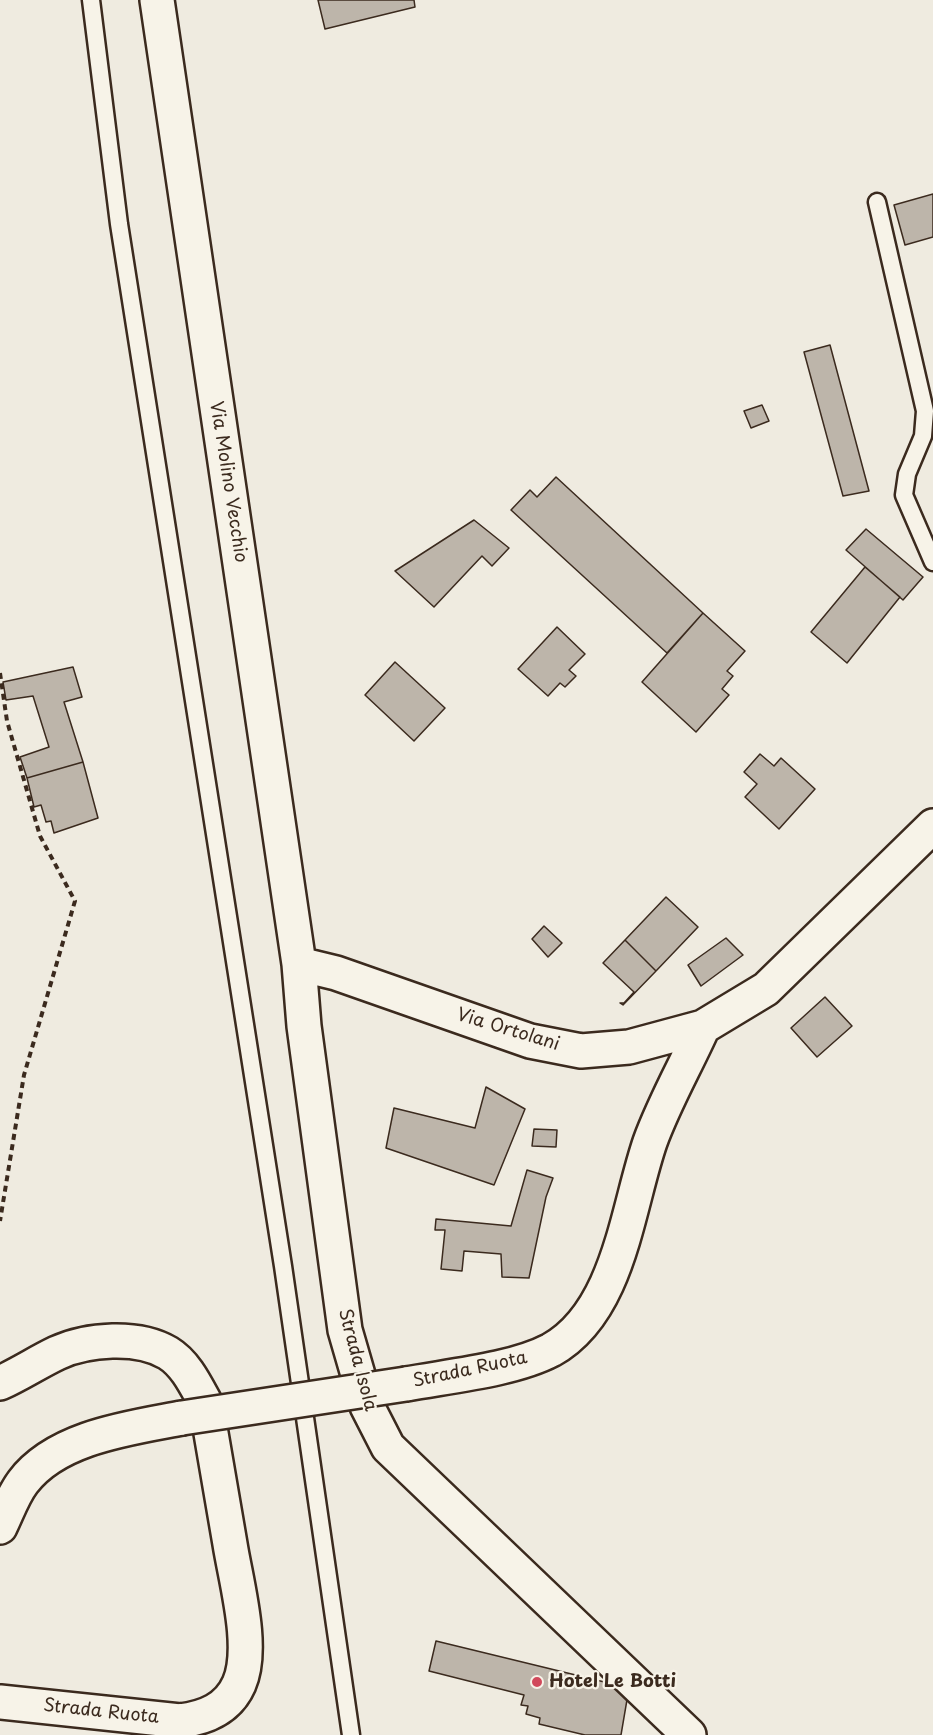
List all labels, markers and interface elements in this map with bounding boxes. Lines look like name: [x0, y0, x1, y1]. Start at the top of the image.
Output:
street label: Via Molino Vecchio: [205, 400, 251, 564]
street label: Via Ortolani: [454, 1004, 562, 1056]
street label: Strada Isola: [333, 1306, 381, 1414]
street label: Strada Ruota: [411, 1347, 529, 1393]
place label: Hotel Le Botti: [549, 1671, 676, 1693]
marker: Hotel Le Botti: [530, 1675, 544, 1689]
street label: Strada Ruota: [42, 1695, 160, 1729]

